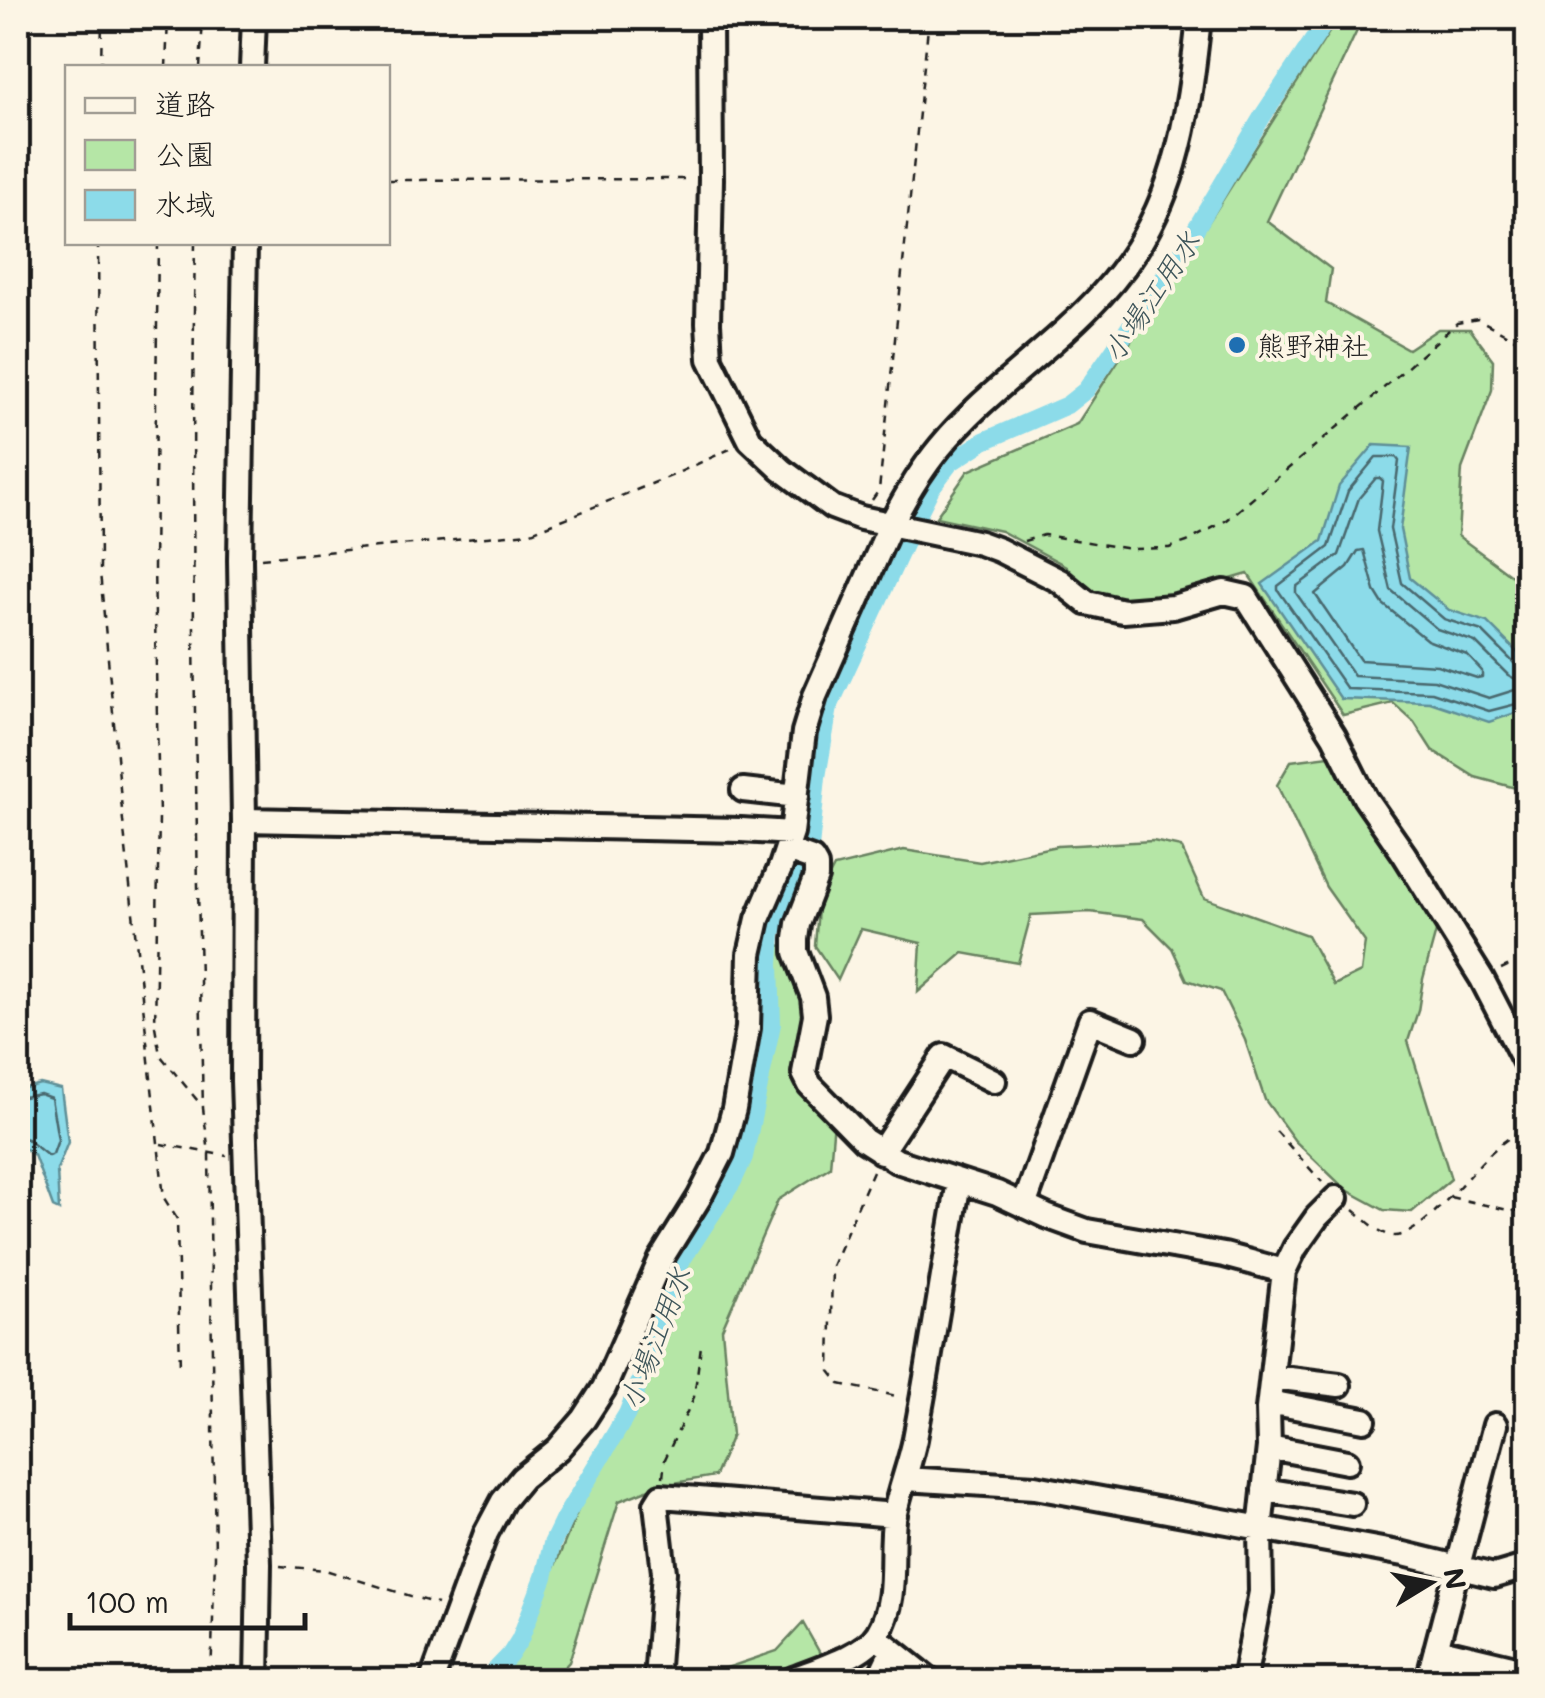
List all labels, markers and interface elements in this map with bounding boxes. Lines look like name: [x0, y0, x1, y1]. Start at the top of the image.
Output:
legend: [65, 65, 390, 245]
text: 道路: [155, 83, 215, 123]
text: 公園: [155, 133, 215, 173]
text: 水域: [155, 183, 215, 223]
water label: 小場江用水: [1091, 223, 1209, 369]
place label: 熊野神社: [1257, 327, 1369, 363]
marker: 熊野神社: [1226, 334, 1248, 356]
water label: 小場江用水: [608, 1261, 700, 1415]
north arrow: [1380, 1533, 1480, 1633]
text: N: [1436, 1565, 1475, 1592]
scale bar: [70, 1568, 305, 1630]
text: 100 m: [85, 1581, 169, 1621]

